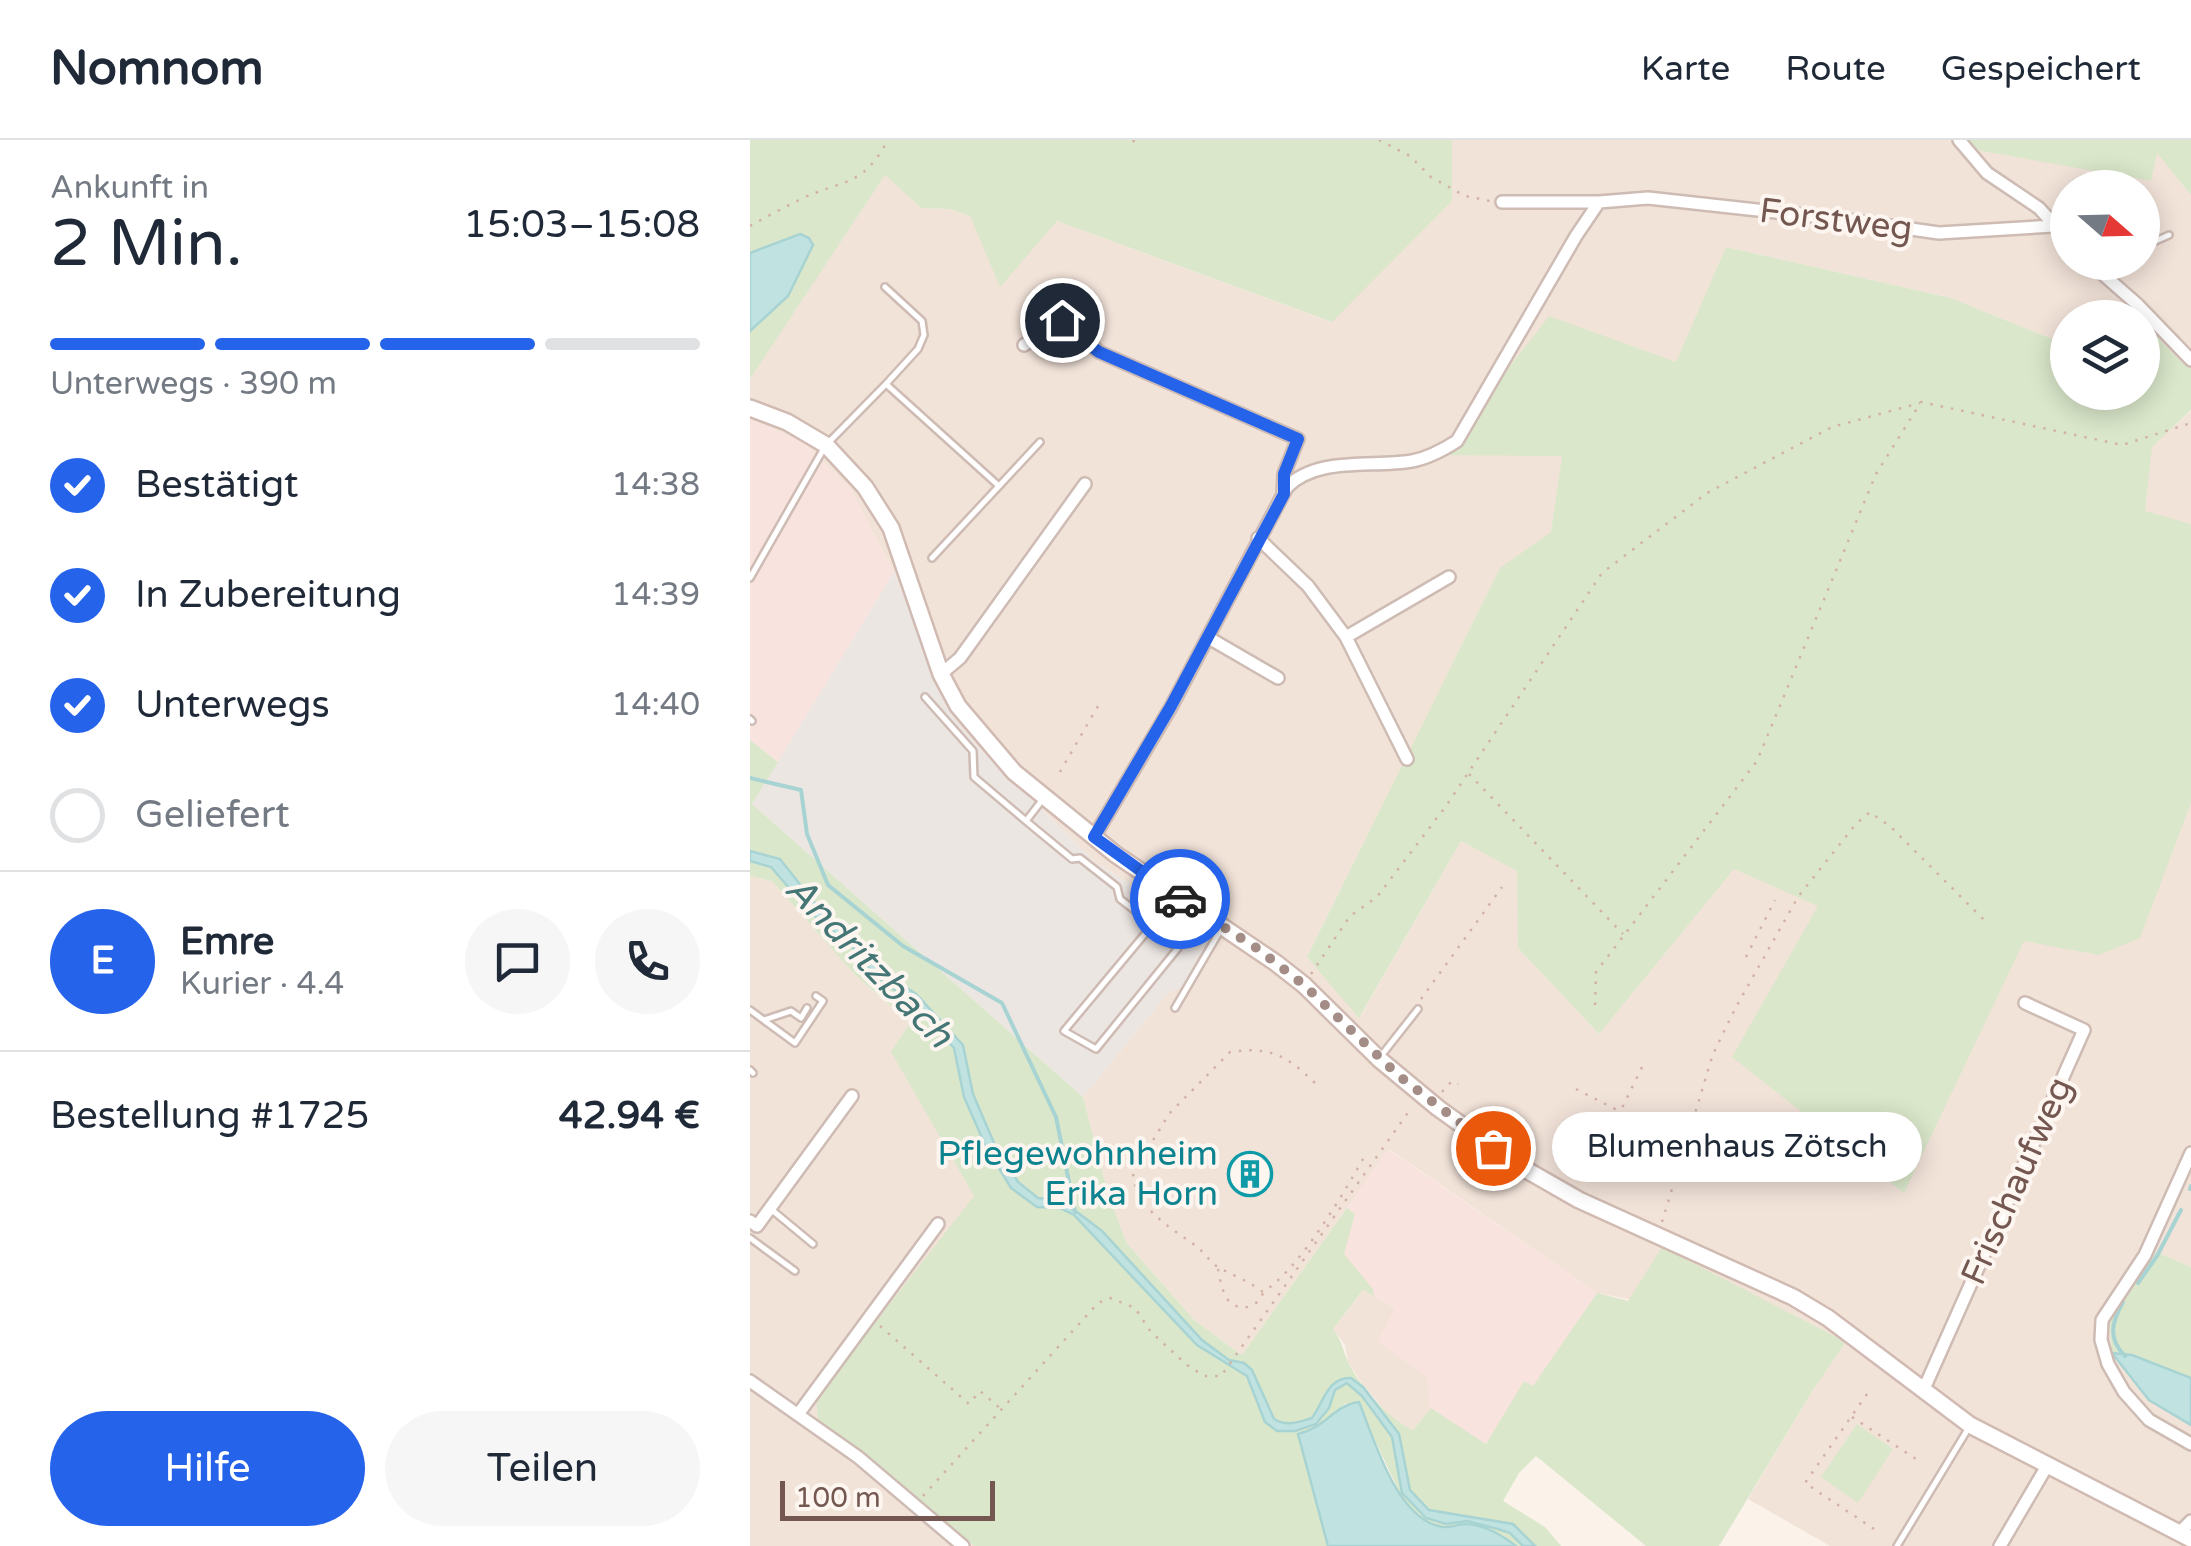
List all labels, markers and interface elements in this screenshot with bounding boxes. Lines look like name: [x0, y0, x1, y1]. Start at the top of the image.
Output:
text: Nomnom: [50, 40, 264, 98]
text: Karte: [1641, 48, 1730, 90]
text: Route: [1785, 48, 1886, 90]
text: Gespeichert: [1941, 48, 2141, 90]
text: Ankunft in: [50, 169, 209, 207]
north arrow: [2050, 170, 2160, 280]
map controls: [2050, 170, 2160, 410]
street label: Forstweg: [1757, 190, 1915, 250]
text: 15:03–15:08: [463, 202, 700, 248]
text: 2 Min.: [50, 205, 243, 284]
pin: [1020, 278, 1105, 363]
icon: home: [1035, 293, 1090, 348]
button: layers: [2050, 300, 2160, 410]
text: Unterwegs · 390 m: [50, 365, 337, 403]
icon: check: [50, 458, 105, 513]
text: Bestätigt: [135, 462, 299, 508]
text: 14:38: [611, 466, 700, 504]
icon: check: [50, 568, 105, 623]
text: In Zubereitung: [135, 572, 401, 618]
text: 14:39: [611, 576, 700, 614]
icon: check: [50, 678, 105, 733]
text: Unterwegs: [135, 682, 330, 728]
text: 14:40: [611, 686, 700, 724]
text: Geliefert: [135, 792, 290, 838]
courier: [1130, 849, 1230, 949]
water label: Andritzbach: [776, 866, 963, 1058]
icon: car: [1153, 872, 1208, 927]
button: chat: [465, 909, 570, 1014]
button: phone: [595, 909, 700, 1014]
text: Emre: [180, 919, 274, 965]
text: E: [90, 938, 115, 984]
text: Kurier · 4.4: [180, 965, 344, 1003]
street label: Frischaufweg: [1953, 1071, 2081, 1291]
text: Bestellung #1725: [50, 1093, 369, 1139]
text: 42.94 €: [559, 1093, 700, 1139]
pin: [1451, 1106, 1536, 1191]
callout: Blumenhaus Zötsch: [1553, 1113, 1923, 1183]
icon: bag: [1466, 1121, 1521, 1176]
text: Blumenhaus Zötsch: [1587, 1128, 1887, 1166]
place label: Pflegewohnheim Erika Horn: [937, 1133, 1218, 1215]
building icon: Pflegewohnheim Erika Horn: [1227, 1151, 1273, 1197]
button: Hilfe: [50, 1411, 365, 1526]
button: Teilen: [385, 1411, 700, 1526]
scale bar: [780, 1476, 995, 1520]
text: 100 m: [795, 1481, 881, 1515]

